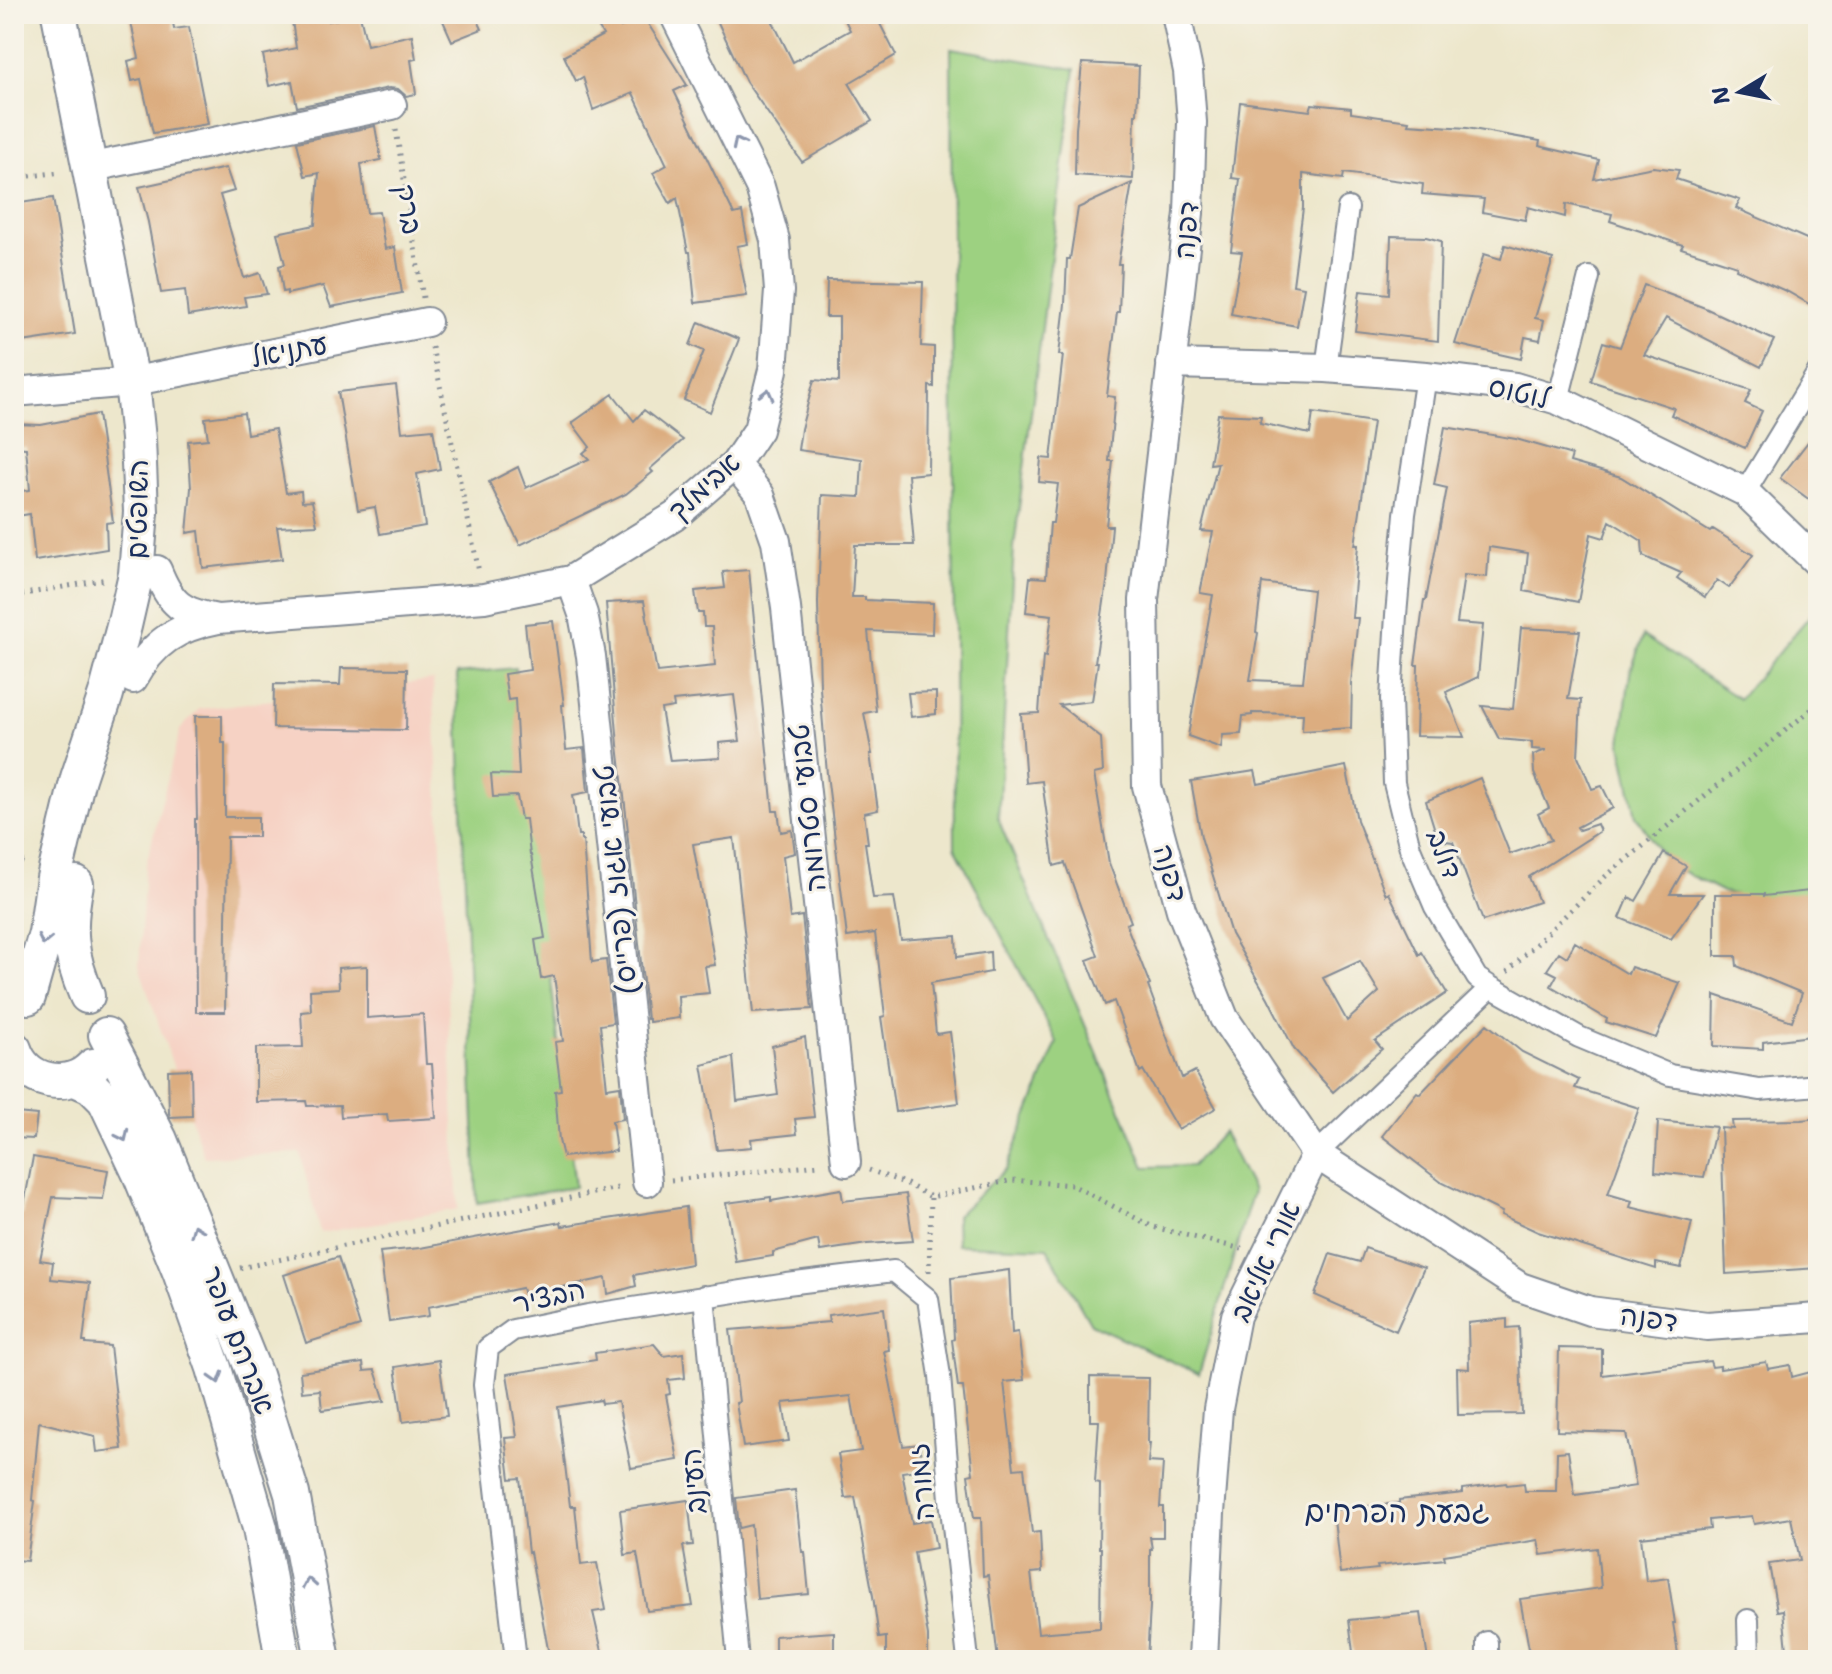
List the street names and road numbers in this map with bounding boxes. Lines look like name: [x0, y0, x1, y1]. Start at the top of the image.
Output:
street label: ברק: [386, 181, 432, 237]
street label: דפנה: [1165, 199, 1207, 261]
street label: עתניאל: [248, 324, 330, 376]
street label: לוטוס: [1485, 367, 1554, 418]
street label: אבימלך: [660, 443, 748, 529]
street label: השופטים: [117, 459, 157, 559]
street label: טבועי סטרומה: [779, 722, 835, 894]
street label: טבועי אגוז (פרייס): [584, 763, 646, 997]
street label: דולב: [1418, 824, 1472, 884]
street label: דפנה: [1145, 840, 1197, 906]
street label: אורי אליאב: [1221, 1195, 1309, 1327]
street label: אברהם עופר: [193, 1260, 285, 1420]
street label: הבציר: [509, 1269, 589, 1323]
street label: דפנה: [1618, 1296, 1680, 1340]
street label: זמורה: [899, 1442, 943, 1522]
street label: העינב: [671, 1447, 715, 1515]

